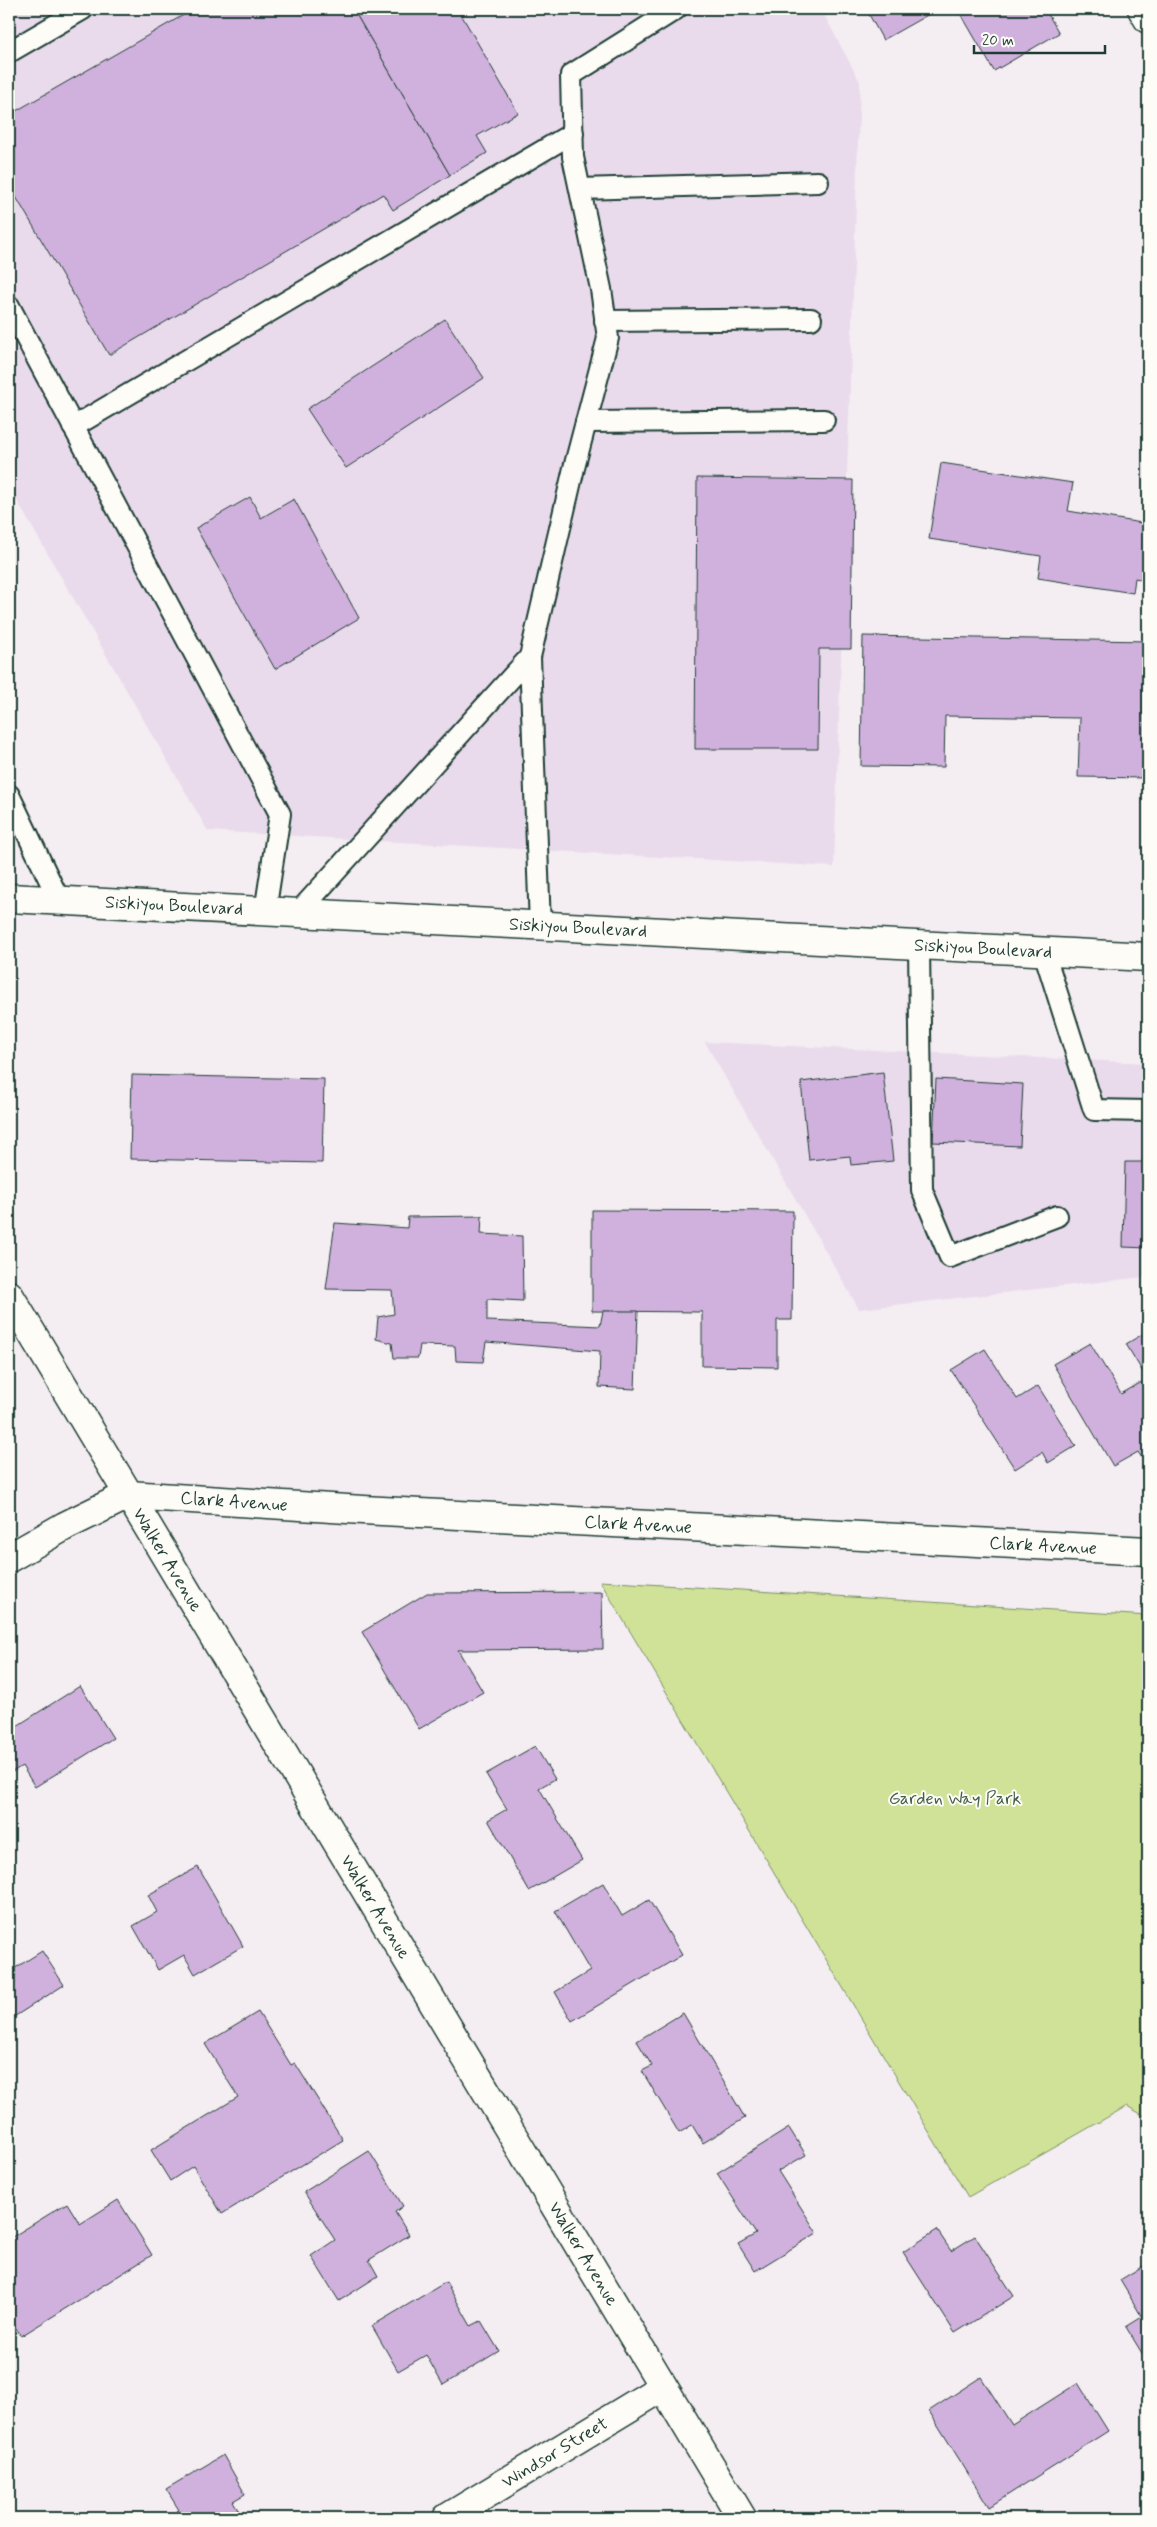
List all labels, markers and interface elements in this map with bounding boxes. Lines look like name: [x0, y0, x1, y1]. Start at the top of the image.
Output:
scale bar: [974, 22, 1106, 54]
text: 20 m: [982, 31, 1014, 51]
street label: Siskiyou Boulevard: [104, 890, 244, 922]
street label: Siskiyou Boulevard: [508, 912, 648, 944]
street label: Siskiyou Boulevard: [913, 933, 1053, 965]
street label: Clark Avenue: [179, 1486, 289, 1518]
street label: Walker Avenue: [126, 1503, 208, 1617]
street label: Clark Avenue: [584, 1510, 692, 1540]
street label: Clark Avenue: [989, 1531, 1097, 1561]
park label: Garden Way Park: [889, 1787, 1021, 1811]
street label: Walker Avenue: [334, 1850, 416, 1964]
street label: Walker Avenue: [542, 2197, 624, 2311]
street label: Windsor Street: [497, 2412, 613, 2494]

